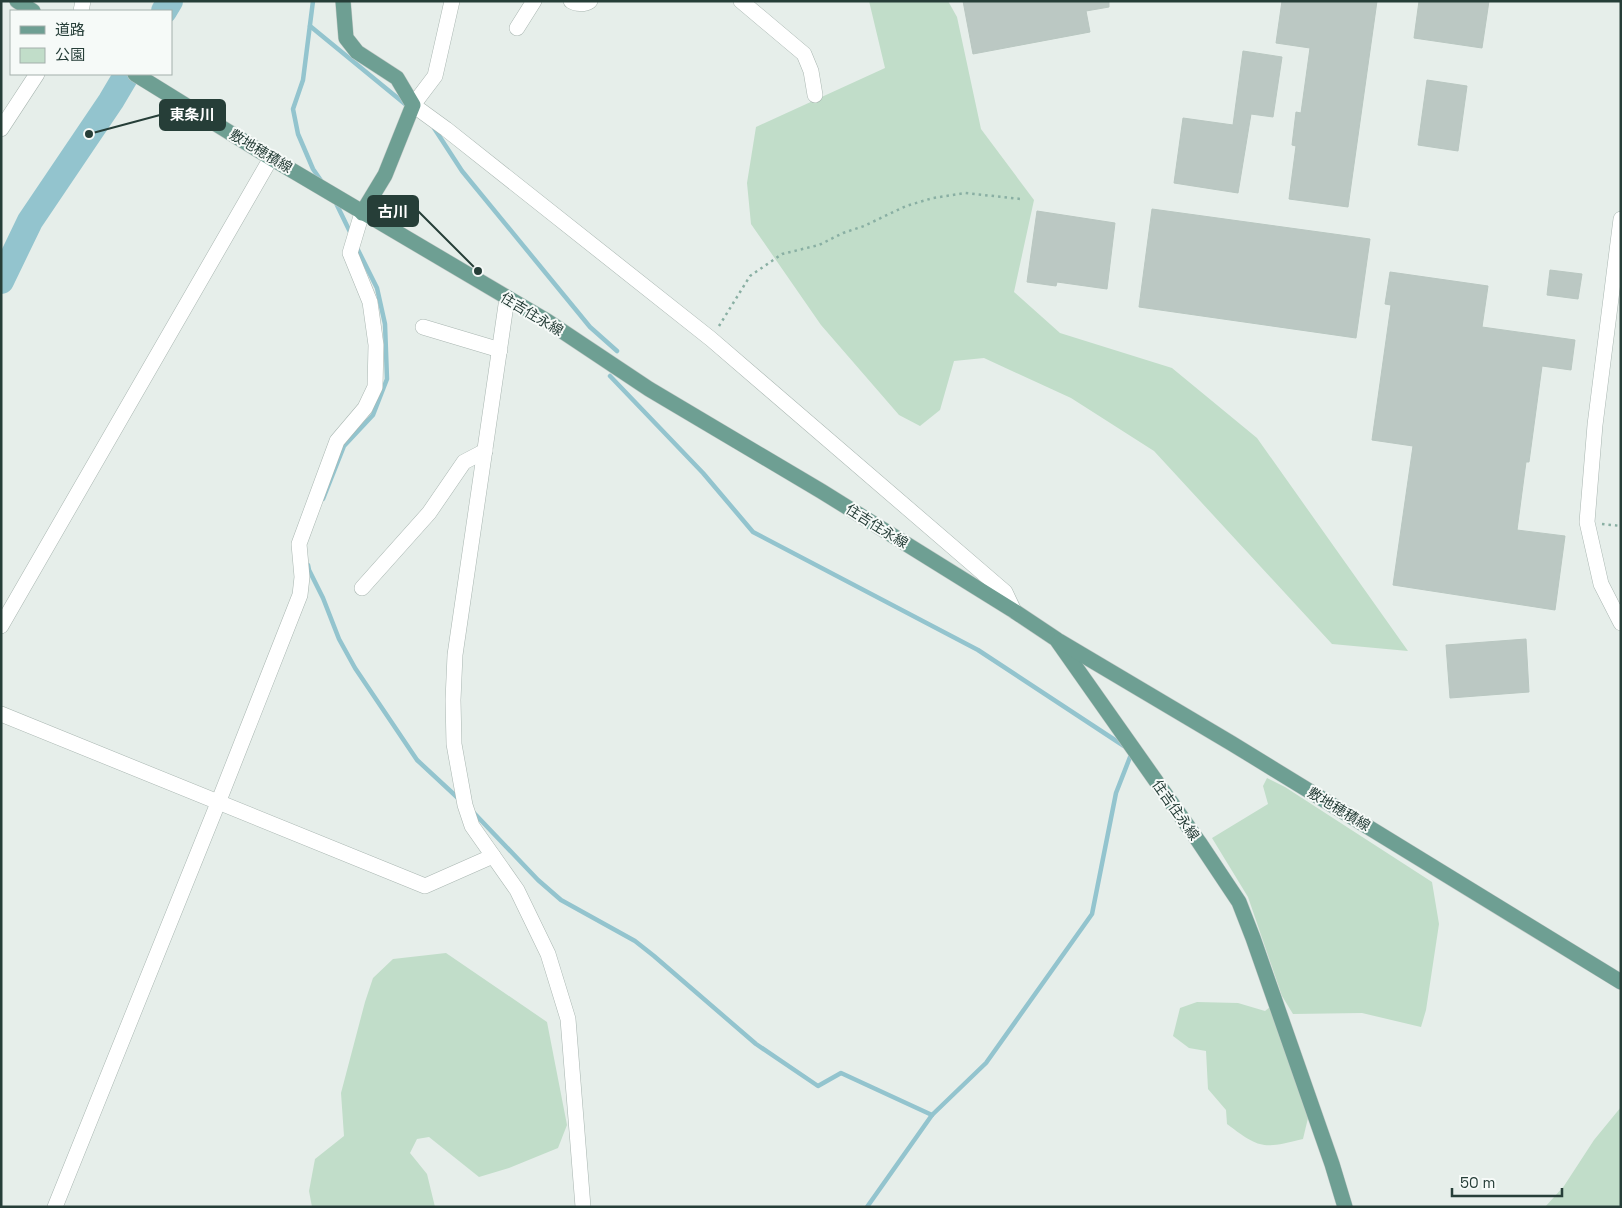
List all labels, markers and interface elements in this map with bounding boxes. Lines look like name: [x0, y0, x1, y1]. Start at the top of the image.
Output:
legend: [10, 10, 172, 75]
text: 道路: [55, 20, 85, 39]
text: 公園: [55, 45, 85, 64]
callout: 東条川: [160, 100, 225, 130]
text: 東条川: [169, 105, 215, 124]
street label: 敷地穂積線: [226, 125, 296, 177]
callout: 古川: [368, 196, 418, 226]
text: 古川: [378, 202, 408, 221]
street label: 住吉住永線: [497, 288, 567, 340]
street label: 住吉住永線: [843, 500, 911, 552]
street label: 住吉住永線: [1149, 776, 1203, 844]
street label: 敷地穂積線: [1304, 783, 1374, 835]
scale bar: [1452, 1166, 1562, 1198]
text: 50 m: [1460, 1173, 1495, 1192]

